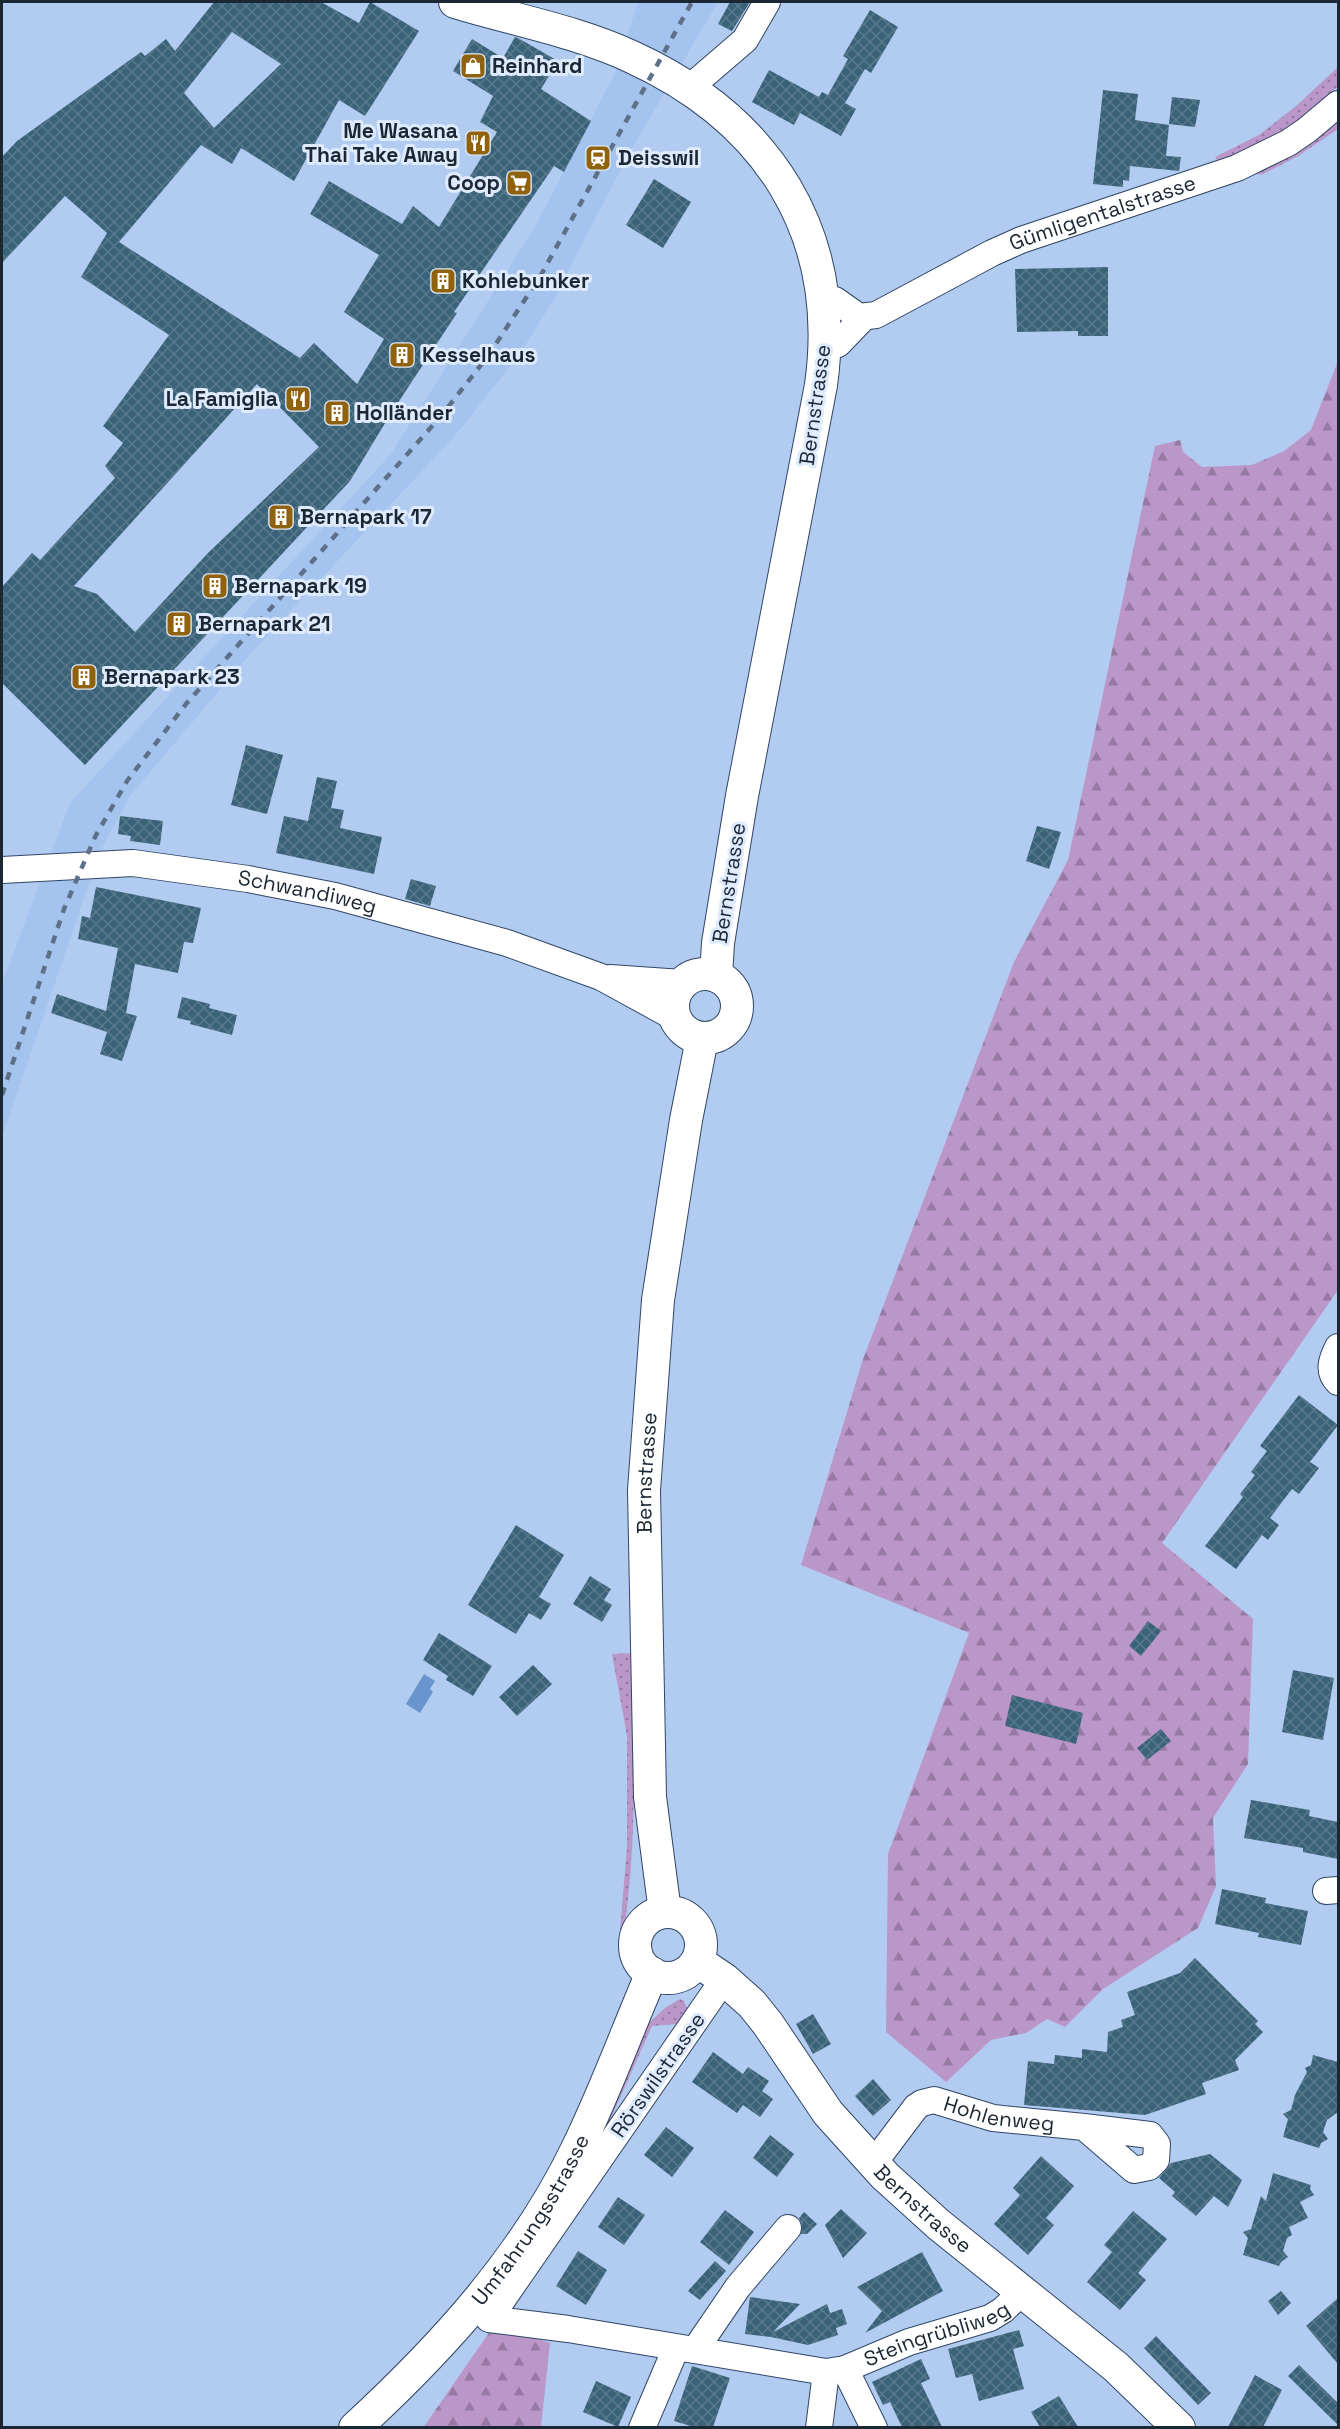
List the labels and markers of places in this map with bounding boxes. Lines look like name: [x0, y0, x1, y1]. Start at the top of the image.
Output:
shop icon: Reinhard: [458, 51, 488, 81]
place label: Reinhard: [492, 52, 582, 79]
place label: Me Wasana Thai Take Away: [305, 117, 458, 168]
restaurant icon: Me Wasana Thai Take Away: [463, 128, 493, 158]
station icon: Deisswil: [583, 143, 613, 173]
place label: Deisswil: [618, 144, 699, 171]
supermarket icon: Coop: [504, 168, 534, 198]
place label: Coop: [447, 169, 500, 196]
building icon: Kohlebunker: [428, 266, 458, 296]
place label: Kohlebunker: [462, 267, 589, 294]
building icon: Kesselhaus: [387, 340, 417, 370]
place label: Kesselhaus: [422, 341, 535, 368]
restaurant icon: La Famiglia: [283, 384, 313, 414]
place label: La Famiglia: [166, 385, 278, 412]
building icon: Holländer: [322, 398, 352, 428]
place label: Holländer: [356, 399, 453, 426]
building icon: Bernapark 17: [266, 502, 296, 532]
place label: Bernapark 17: [300, 503, 432, 530]
building icon: Bernapark 19: [200, 571, 230, 601]
place label: Bernapark 19: [234, 572, 367, 599]
building icon: Bernapark 21: [164, 609, 194, 639]
place label: Bernapark 21: [198, 610, 330, 637]
building icon: Bernapark 23: [69, 662, 99, 692]
place label: Bernapark 23: [104, 663, 240, 690]

